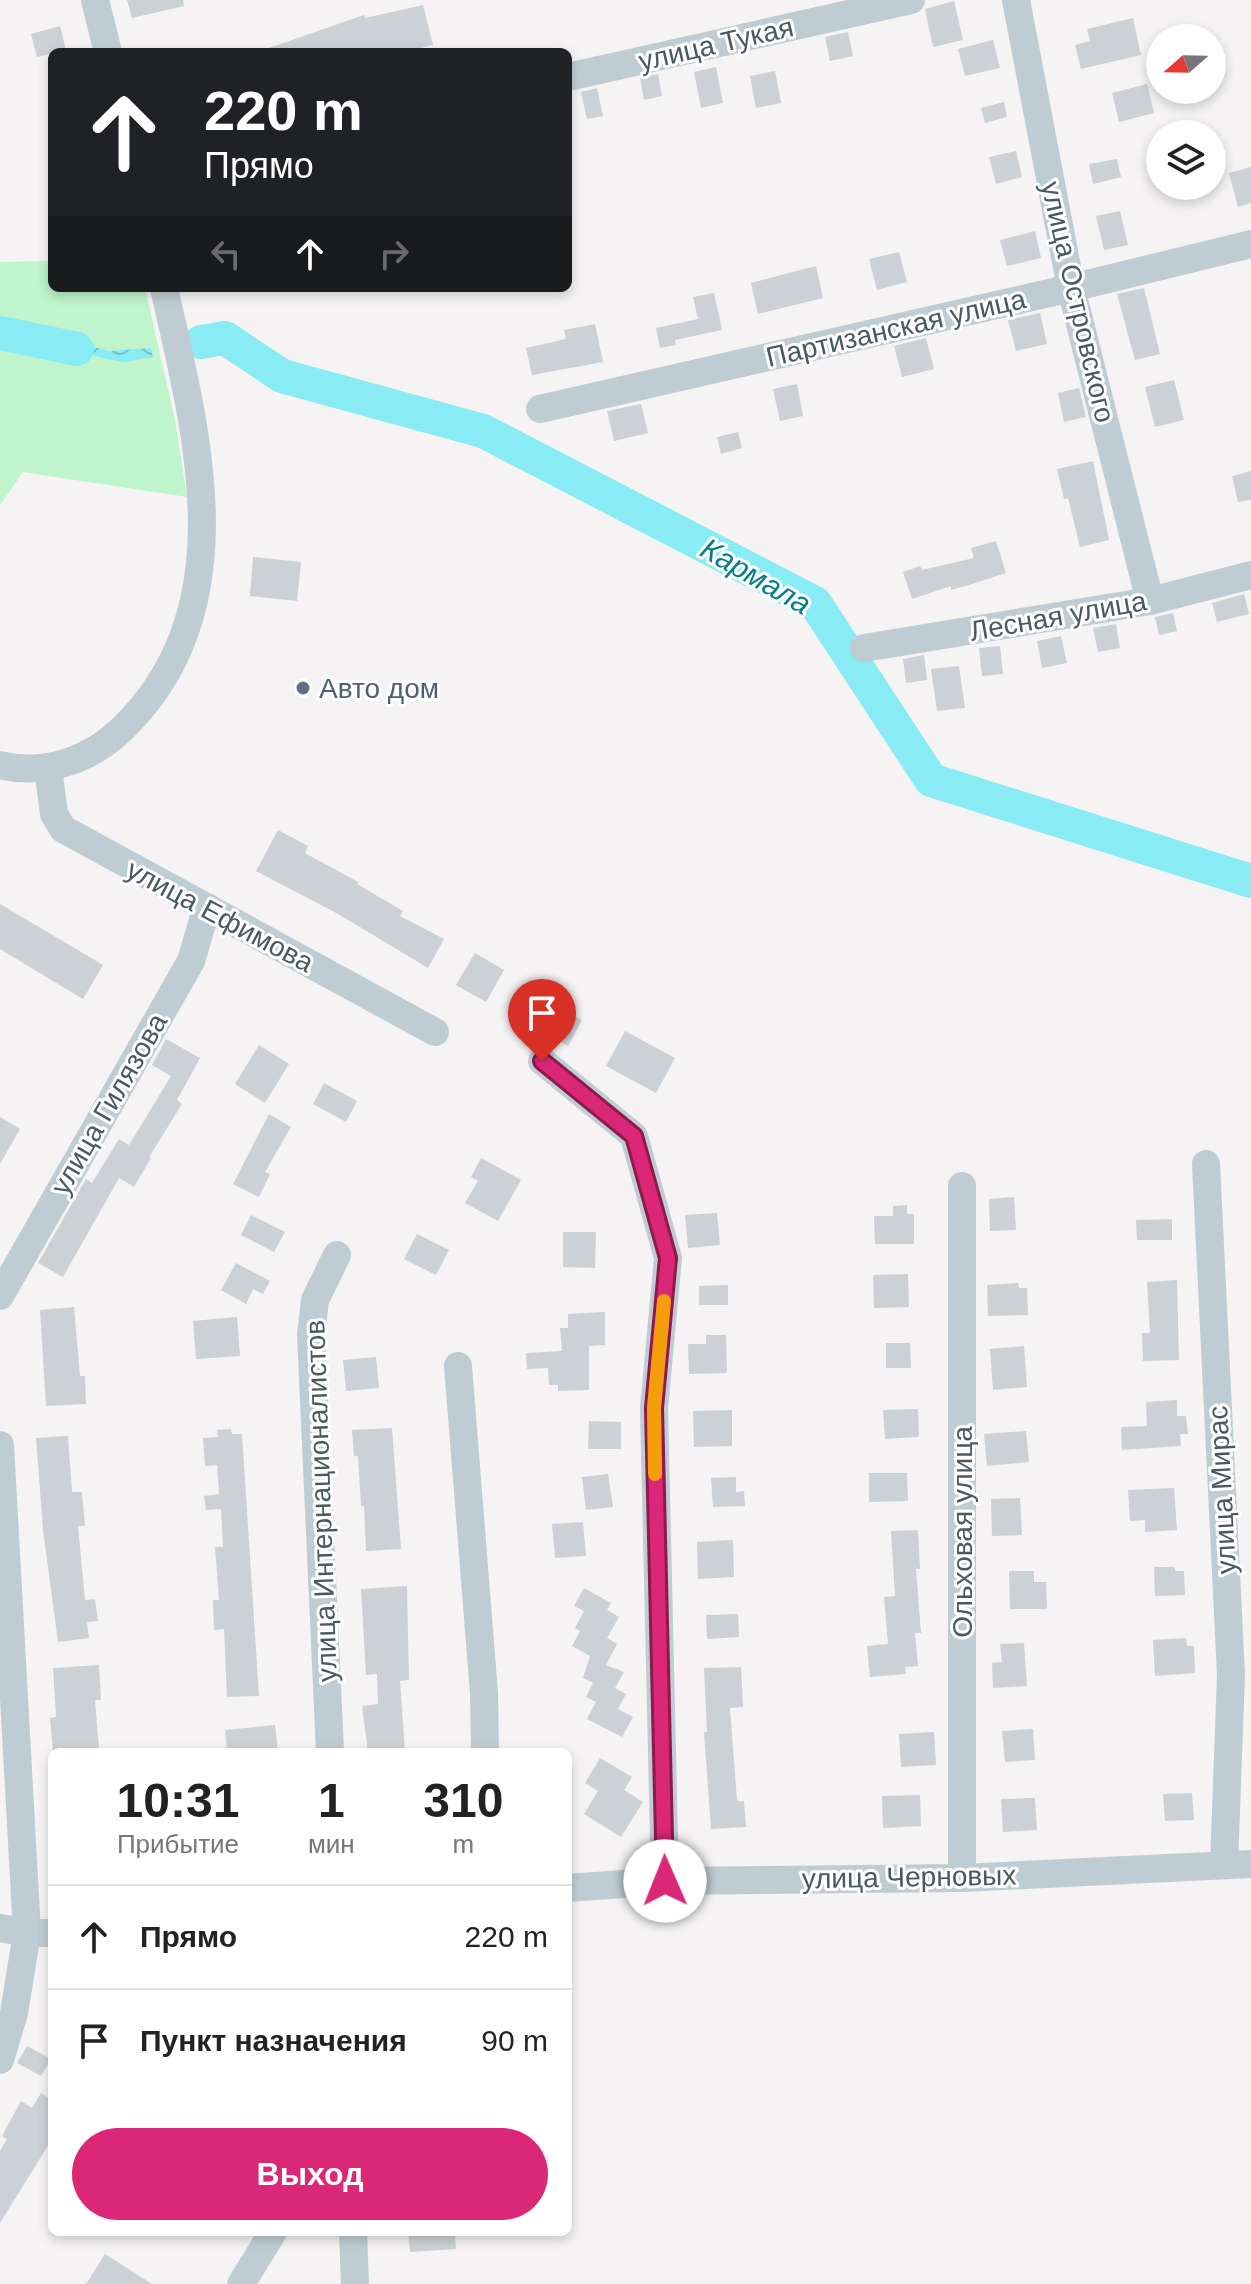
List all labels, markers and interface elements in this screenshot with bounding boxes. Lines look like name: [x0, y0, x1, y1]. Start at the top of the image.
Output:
street label: улица Тукая: [636, 11, 796, 77]
north arrow: [1146, 24, 1226, 104]
map controls: [1146, 24, 1226, 200]
text: 220 m: [204, 79, 363, 142]
icon: ahead: [72, 80, 176, 184]
button: layers: [1146, 120, 1226, 200]
text: Прямо: [204, 145, 314, 186]
street label: улица Островского: [1035, 178, 1121, 426]
icon: left: [204, 232, 248, 276]
icon: ahead: [288, 232, 332, 276]
icon: right: [372, 232, 416, 276]
street label: Партизанская улица: [763, 283, 1029, 373]
water label: Кармала: [695, 531, 817, 621]
street label: Лесная улица: [967, 585, 1149, 647]
place label: Авто дом: [319, 673, 439, 704]
marker: Авто дом: [294, 679, 312, 697]
street label: улица Ефимова: [121, 854, 319, 978]
pin: [508, 979, 576, 1061]
icon: arrive: [520, 991, 564, 1035]
street label: улица Гилязова: [45, 1008, 174, 1200]
street label: улица Интернационалистов: [299, 1319, 343, 1683]
street label: улица Мирас: [1202, 1405, 1242, 1575]
street label: Ольховая улица: [947, 1426, 978, 1638]
text: 10:31: [117, 1774, 239, 1827]
text: 1: [318, 1774, 345, 1827]
text: 310: [423, 1774, 503, 1827]
text: Прибытие: [117, 1829, 239, 1859]
text: мин: [308, 1829, 355, 1859]
text: m: [453, 1829, 474, 1859]
position arrow: [623, 1839, 707, 1923]
street label: улица Черновых: [801, 1860, 1017, 1894]
icon: ahead: [72, 1915, 116, 1959]
text: Прямо: [140, 1920, 237, 1953]
text: 220 m: [465, 1920, 548, 1953]
icon: arrive: [72, 2019, 116, 2063]
text: Пункт назначения: [140, 2024, 407, 2057]
text: 90 m: [481, 2024, 548, 2057]
button: Выход: [72, 2128, 548, 2220]

